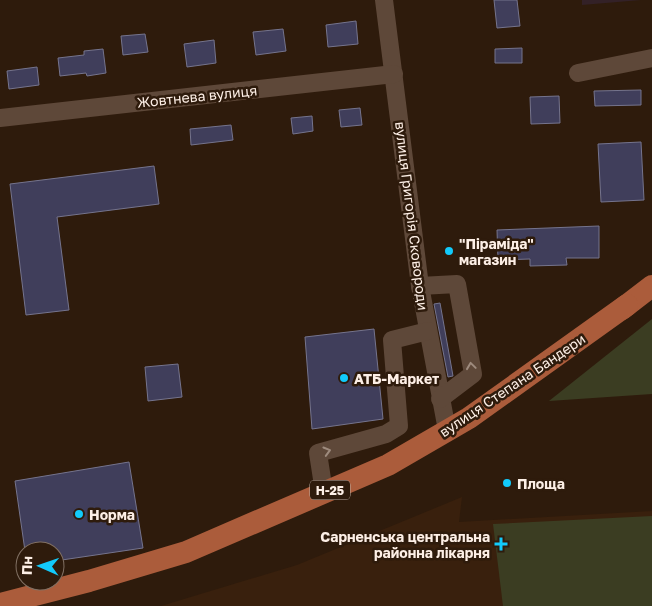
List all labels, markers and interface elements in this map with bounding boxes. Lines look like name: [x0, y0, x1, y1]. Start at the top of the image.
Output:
street label: Жовтнева вулиця: [136, 81, 258, 111]
street label: вулиця Григорія Сковороди: [392, 121, 432, 311]
place label: "Піраміда" магазин: [459, 235, 534, 268]
marker: "Піраміда" магазин: [443, 245, 455, 257]
street label: вулиця Степана Бандери: [436, 330, 588, 440]
one-way arrow: [466, 362, 477, 370]
place label: АТБ-Маркет: [354, 370, 439, 387]
marker: АТБ-Маркет: [338, 372, 350, 384]
one-way arrow: [322, 446, 330, 456]
place label: Площа: [517, 475, 565, 492]
marker: Площа: [501, 477, 513, 489]
road number: Н-25: [310, 480, 350, 500]
place label: Норма: [89, 506, 135, 523]
marker: Норма: [73, 508, 85, 520]
place label: Сарненська центральна районна лікарня: [320, 528, 490, 561]
marker: Сарненська центральна районна лікарня: [494, 537, 508, 551]
north arrow: [15, 541, 65, 591]
text: Пн: [18, 556, 35, 575]

